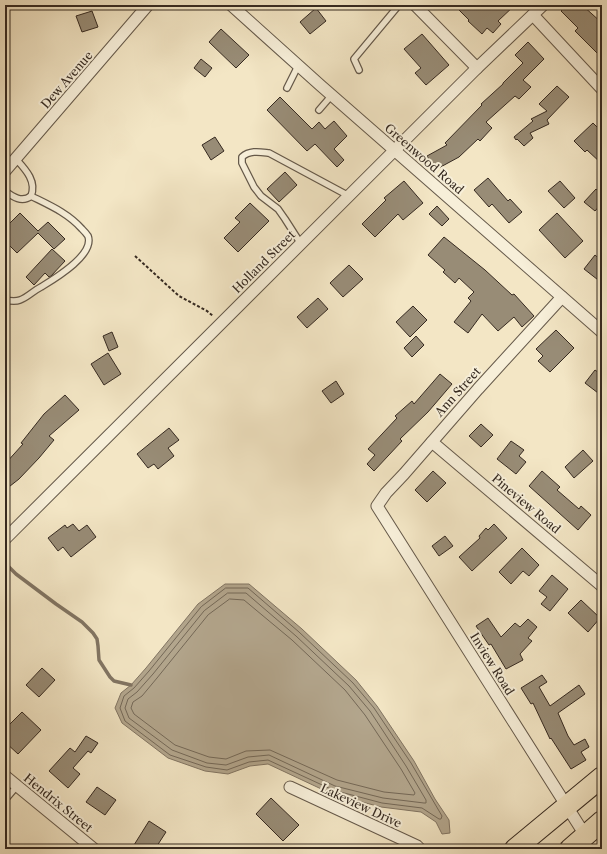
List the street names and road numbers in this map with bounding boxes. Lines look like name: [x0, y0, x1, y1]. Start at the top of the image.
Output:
street label: Dew Avenue: [38, 48, 96, 111]
street label: Greenwood Road: [382, 120, 467, 197]
street label: Holland Street: [229, 227, 299, 296]
street label: Ann Street: [431, 363, 484, 420]
street label: Pineview Road: [489, 471, 564, 537]
street label: Inview Road: [467, 630, 518, 698]
street label: Hendrix Street: [21, 770, 96, 835]
street label: Lakeview Drive: [318, 780, 404, 831]

